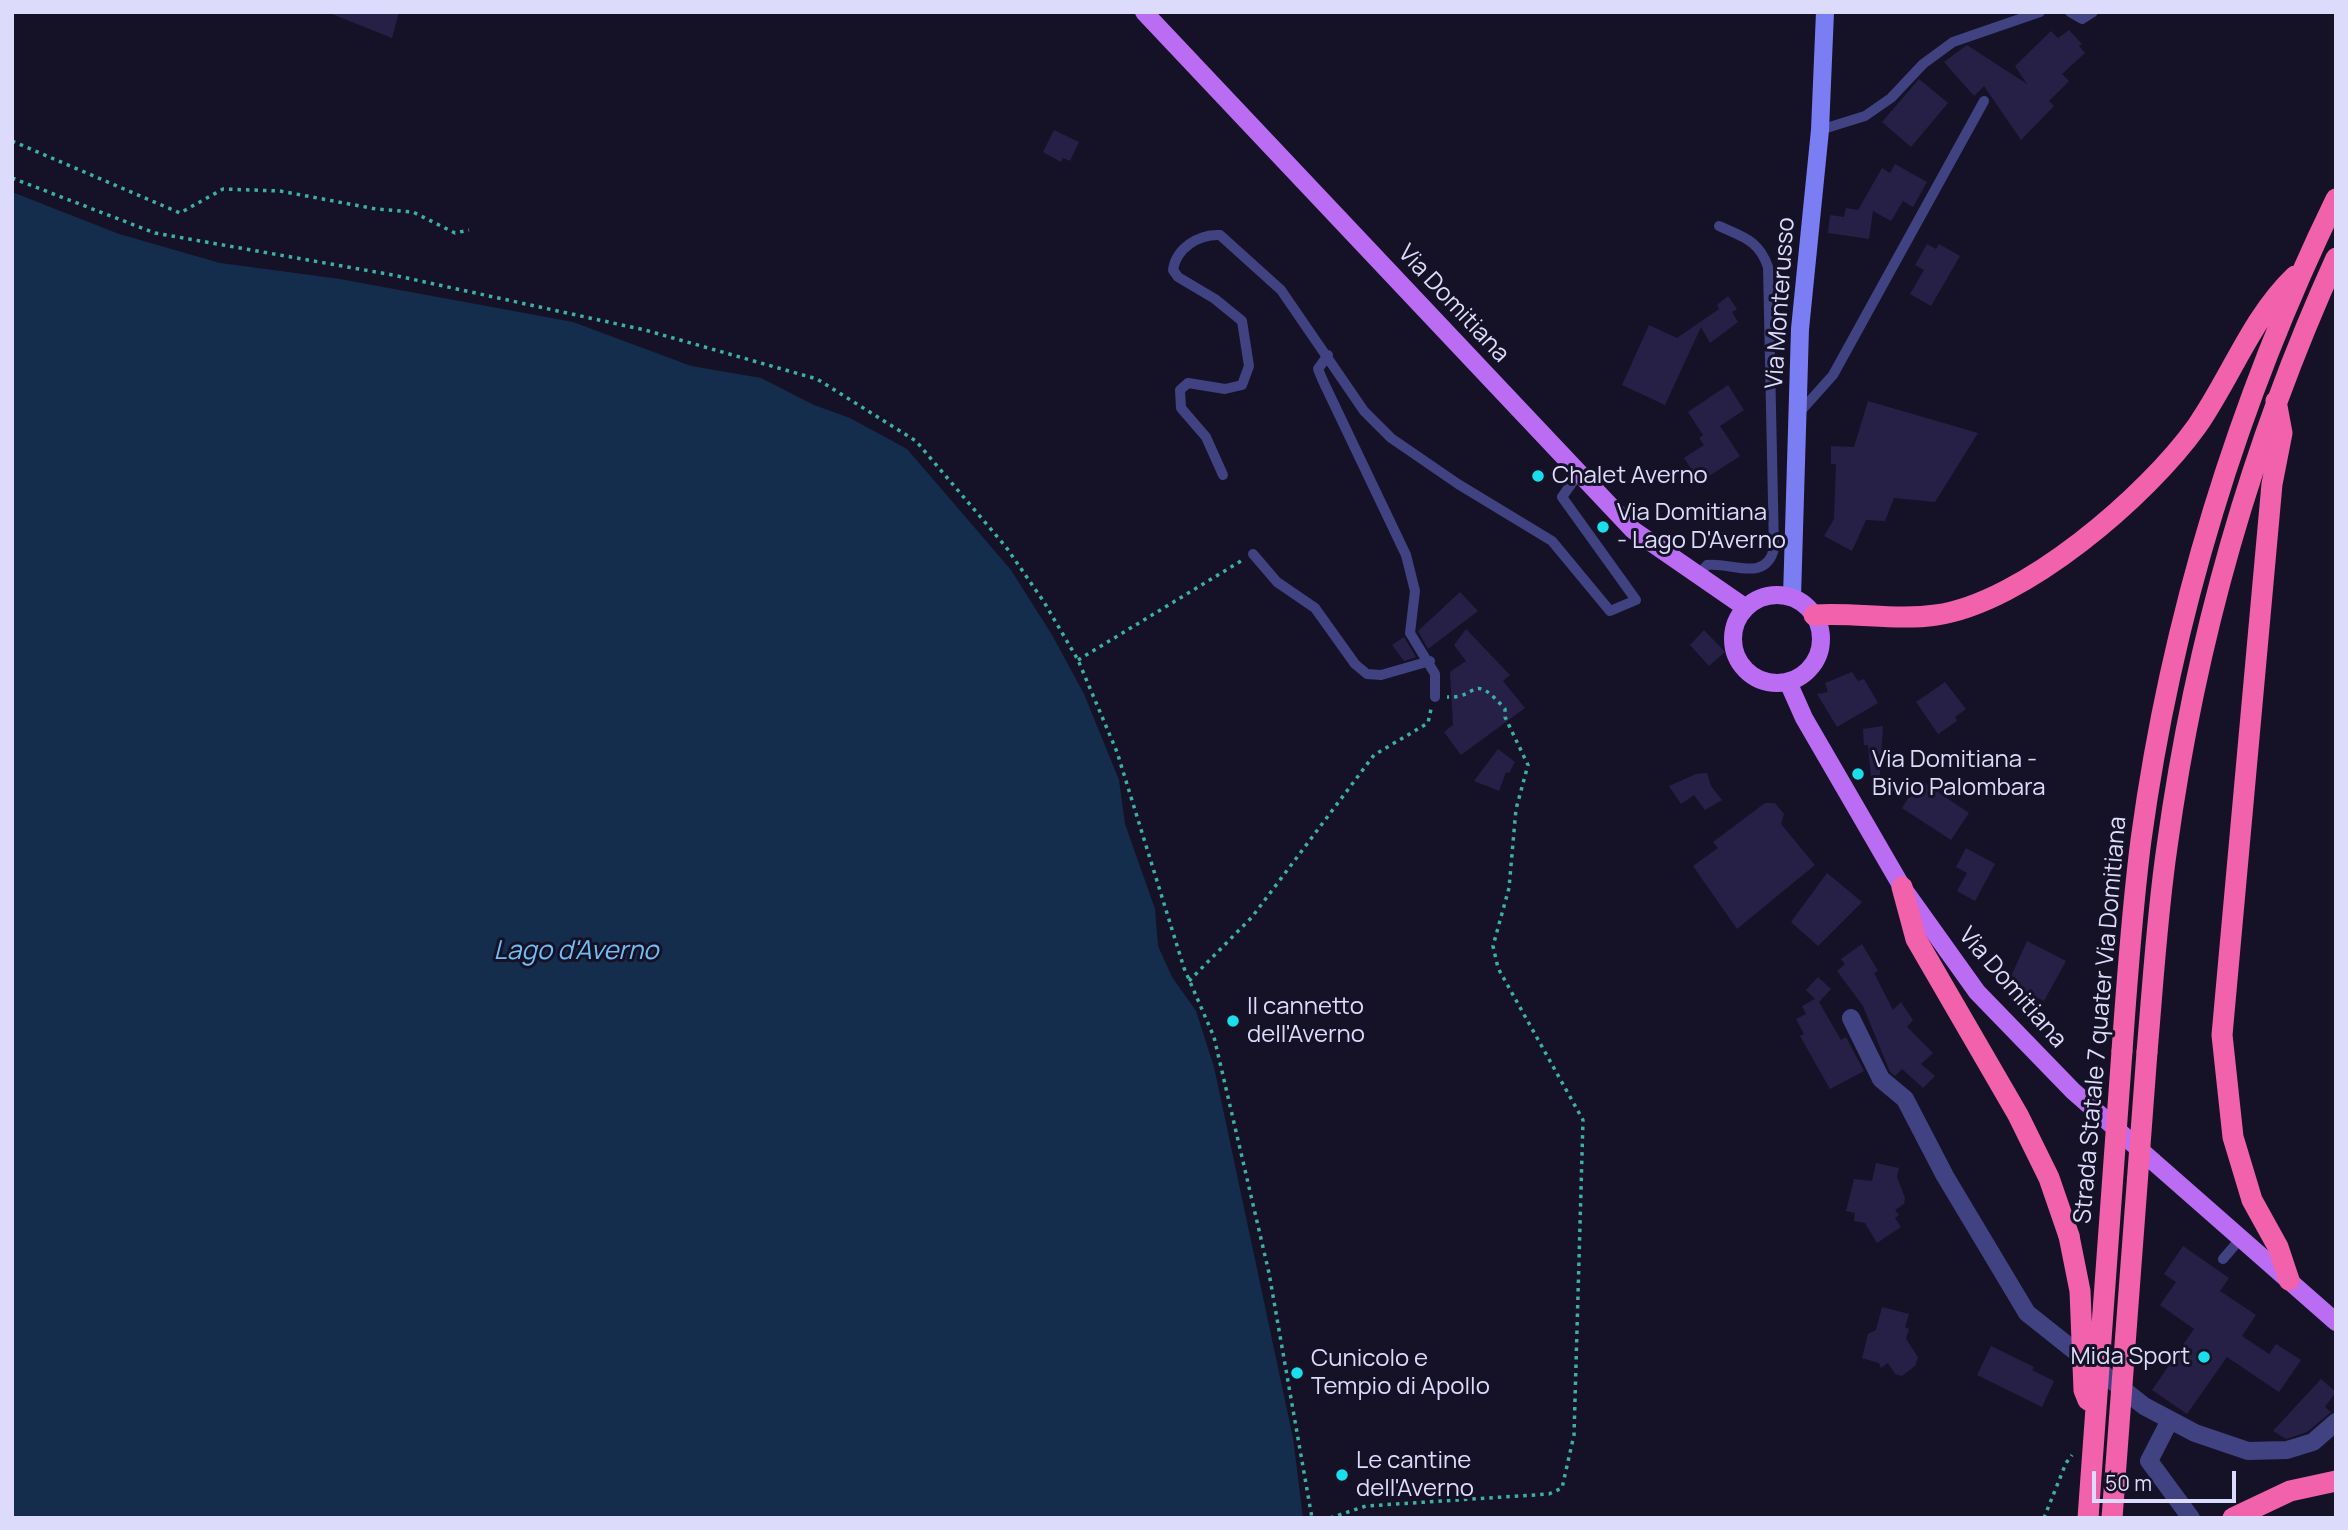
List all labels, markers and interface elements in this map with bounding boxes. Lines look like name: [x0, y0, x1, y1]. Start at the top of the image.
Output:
street label: Via Monterusso: [1761, 216, 1801, 390]
street label: Via Domitiana: [1391, 239, 1515, 369]
place label: Chalet Averno: [1552, 462, 1708, 490]
marker: Chalet Averno: [1530, 468, 1546, 484]
place label: Via Domitiana - Lago D'Averno: [1617, 499, 1786, 555]
marker: Via Domitiana - Lago D'Averno: [1595, 519, 1611, 535]
place label: Via Domitiana - Bivio Palombara: [1872, 746, 2046, 802]
marker: Via Domitiana - Bivio Palombara: [1850, 766, 1866, 782]
street label: Strada Statale 7 quater Via Domitiana: [2069, 815, 2133, 1225]
street label: Via Domitiana: [1952, 922, 2072, 1054]
water label: Lago d'Averno: [494, 936, 658, 968]
place label: Il cannetto dell'Averno: [1247, 993, 1365, 1049]
marker: Il cannetto dell'Averno: [1225, 1013, 1241, 1029]
place label: Mida Sport: [2070, 1343, 2190, 1371]
place label: Cunicolo e Tempio di Apollo: [1311, 1345, 1490, 1401]
marker: Mida Sport: [2196, 1349, 2212, 1365]
marker: Cunicolo e Tempio di Apollo: [1289, 1365, 1305, 1381]
place label: Le cantine dell'Averno: [1356, 1447, 1474, 1503]
scale bar: [2096, 1456, 2240, 1500]
marker: Le cantine dell'Averno: [1334, 1467, 1350, 1483]
text: 50 m: [2105, 1469, 2152, 1497]

